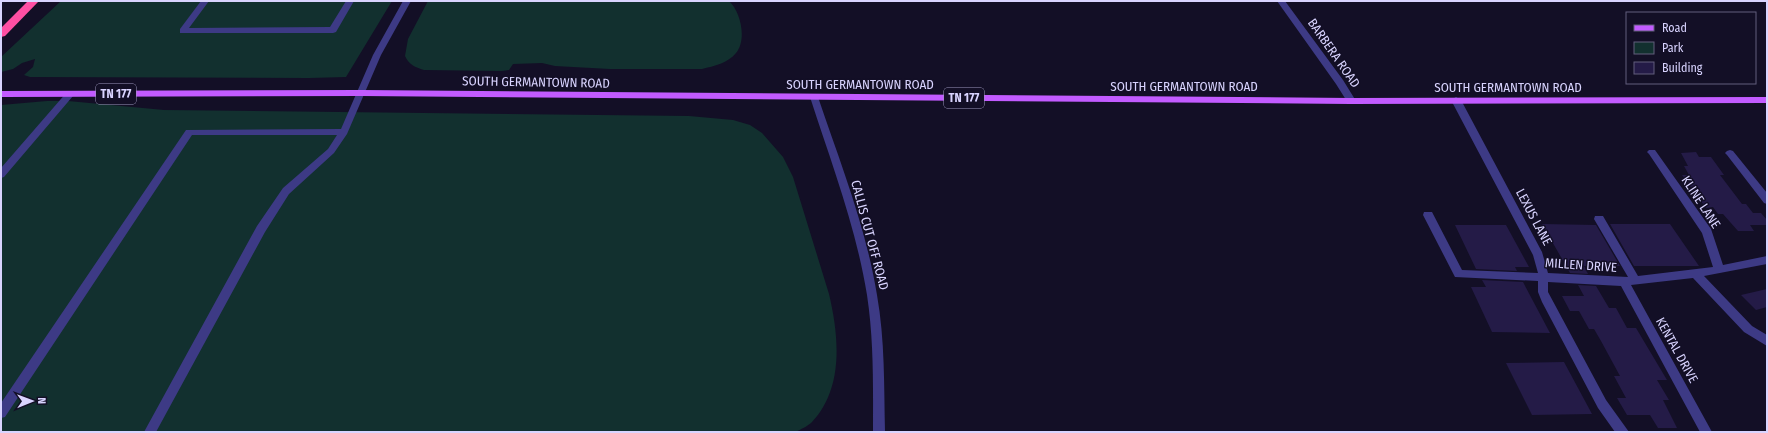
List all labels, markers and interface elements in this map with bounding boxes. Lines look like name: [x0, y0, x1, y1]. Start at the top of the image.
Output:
legend: [1626, 12, 1756, 84]
street label: BARBERA ROAD: [1305, 16, 1363, 90]
text: Road: [1662, 21, 1687, 35]
text: Park: [1662, 41, 1684, 55]
text: Building: [1662, 61, 1703, 75]
street label: SOUTH GERMANTOWN ROAD: [462, 73, 610, 91]
street label: SOUTH GERMANTOWN ROAD: [786, 77, 934, 92]
street label: SOUTH GERMANTOWN ROAD: [1110, 79, 1258, 94]
street label: SOUTH GERMANTOWN ROAD: [1434, 80, 1582, 95]
road number: TN 177: [96, 84, 136, 104]
road number: TN 177: [944, 88, 984, 108]
street label: KLINE LANE: [1678, 173, 1724, 231]
street label: CALLIS CUT OFF ROAD: [848, 178, 892, 292]
street label: LEXUS LANE: [1513, 186, 1555, 248]
street label: MILLEN DRIVE: [1545, 255, 1617, 275]
street label: KENTAL DRIVE: [1653, 315, 1701, 385]
north arrow: [12, 381, 52, 421]
text: N: [35, 397, 48, 404]

